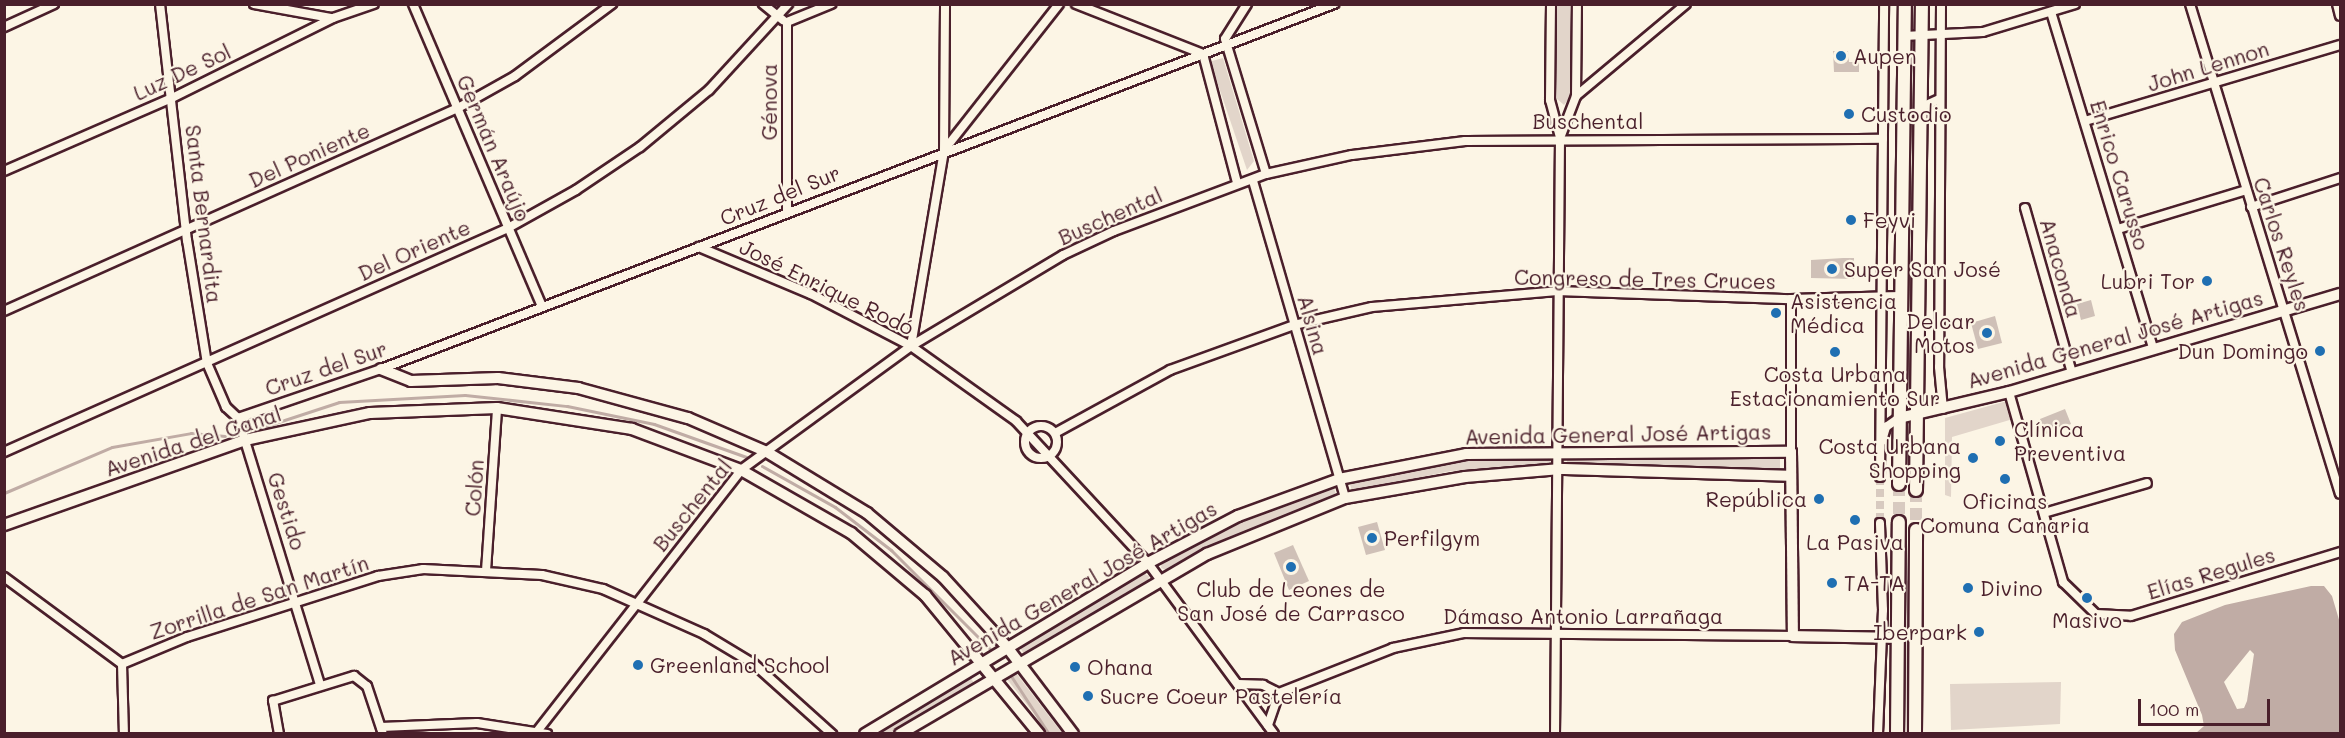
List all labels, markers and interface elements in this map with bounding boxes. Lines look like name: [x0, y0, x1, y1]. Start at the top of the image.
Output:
street label: John Lennon: [2144, 36, 2272, 96]
street label: Luz De Sol: [129, 38, 235, 106]
place label: Aupen: [1853, 43, 1917, 69]
marker: Aupen: [1834, 49, 1848, 63]
street label: Génova: [756, 64, 782, 140]
street label: Germán Araújo: [452, 71, 536, 225]
street label: Enrico Carusso: [2085, 97, 2155, 253]
place label: Custodio: [1861, 101, 1952, 127]
marker: Custodio: [1842, 107, 1856, 121]
street label: Buschental: [1532, 108, 1644, 134]
street label: Del Poniente: [245, 117, 373, 193]
street label: Santa Bernardita: [181, 123, 227, 305]
street label: Cruz del Sur: [716, 159, 844, 231]
street label: Carlos Reyles: [2249, 174, 2315, 314]
street label: Buschental: [1054, 182, 1166, 250]
place label: Feyvi: [1863, 207, 1916, 233]
marker: Feyvi: [1844, 213, 1858, 227]
street label: Del Oriente: [354, 214, 474, 286]
street label: Anaconda: [2035, 215, 2087, 321]
street label: José Enrique Rodó: [736, 234, 918, 340]
place label: Super San José: [1844, 256, 2001, 282]
marker: Super San José: [1825, 262, 1839, 276]
street label: Congreso de Tres Cruces: [1514, 264, 1776, 294]
place label: Lubri Tor: [2101, 268, 2195, 294]
marker: Lubri Tor: [2200, 274, 2214, 288]
street label: Avenida General José Artigas: [1964, 285, 2266, 393]
place label: Asistencia Médica: [1790, 288, 1897, 338]
street label: Alsina: [1292, 292, 1334, 358]
marker: Asistencia Médica: [1767, 304, 1785, 322]
place label: Delcar Motos: [1906, 308, 1975, 358]
marker: Delcar Motos: [1980, 326, 1994, 340]
street label: Cruz del Sur: [262, 335, 390, 401]
place label: Dun Domingo: [2177, 338, 2308, 364]
marker: Dun Domingo: [2313, 344, 2327, 358]
marker: Costa Urbana Estacionamiento Sur: [1828, 345, 1842, 359]
place label: Costa Urbana Estacionamiento Sur: [1730, 361, 1940, 411]
street label: Avenida del Canal: [102, 401, 284, 481]
place label: Clínica Preventiva: [2014, 416, 2126, 466]
street label: Avenida General José Artigas: [1464, 419, 1772, 449]
marker: Clínica Preventiva: [1991, 432, 2009, 450]
place label: Costa Urbana Shopping: [1819, 433, 1961, 483]
marker: Costa Urbana Shopping: [1966, 451, 1980, 465]
street label: Buschental: [647, 454, 737, 556]
street label: Colón: [459, 459, 489, 517]
street label: Gestido: [263, 469, 311, 553]
marker: Oficinas Comuna Canaria: [1998, 472, 2012, 486]
place label: República: [1706, 486, 1807, 512]
place label: Oficinas Comuna Canaria: [1920, 488, 2090, 538]
marker: República: [1812, 492, 1826, 506]
street label: Avenida General José Artigas: [943, 495, 1221, 671]
marker: La Pasiva: [1848, 513, 1862, 527]
place label: Perfilgym: [1384, 525, 1480, 551]
place label: La Pasiva: [1806, 529, 1904, 555]
marker: Perfilgym: [1365, 531, 1379, 545]
street label: Elías Regules: [2144, 542, 2278, 604]
street label: Zorrilla de San Martín: [146, 550, 372, 644]
marker: Club de Leones de San José de Carrasco: [1284, 560, 1298, 574]
place label: TA-TA: [1844, 570, 1905, 596]
place label: Divino: [1980, 575, 2042, 601]
place label: Club de Leones de San José de Carrasco: [1177, 576, 1405, 626]
marker: TA-TA: [1825, 576, 1839, 590]
marker: Divino: [1961, 581, 1975, 595]
marker: Masivo: [2080, 591, 2094, 605]
street label: Dámaso Antonio Larrañaga: [1443, 603, 1723, 629]
place label: Masivo: [2052, 607, 2122, 633]
place label: Iberpark: [1873, 619, 1967, 645]
marker: Iberpark: [1972, 625, 1986, 639]
place label: Greenland School: [650, 652, 830, 678]
place label: Ohana: [1087, 654, 1153, 680]
marker: Greenland School: [631, 658, 645, 672]
marker: Ohana: [1068, 660, 1082, 674]
place label: Sucre Coeur Pastelería: [1100, 683, 1342, 709]
scale bar: [2141, 687, 2273, 725]
marker: Sucre Coeur Pastelería: [1081, 689, 1095, 703]
text: 100 m: [2149, 697, 2199, 721]

